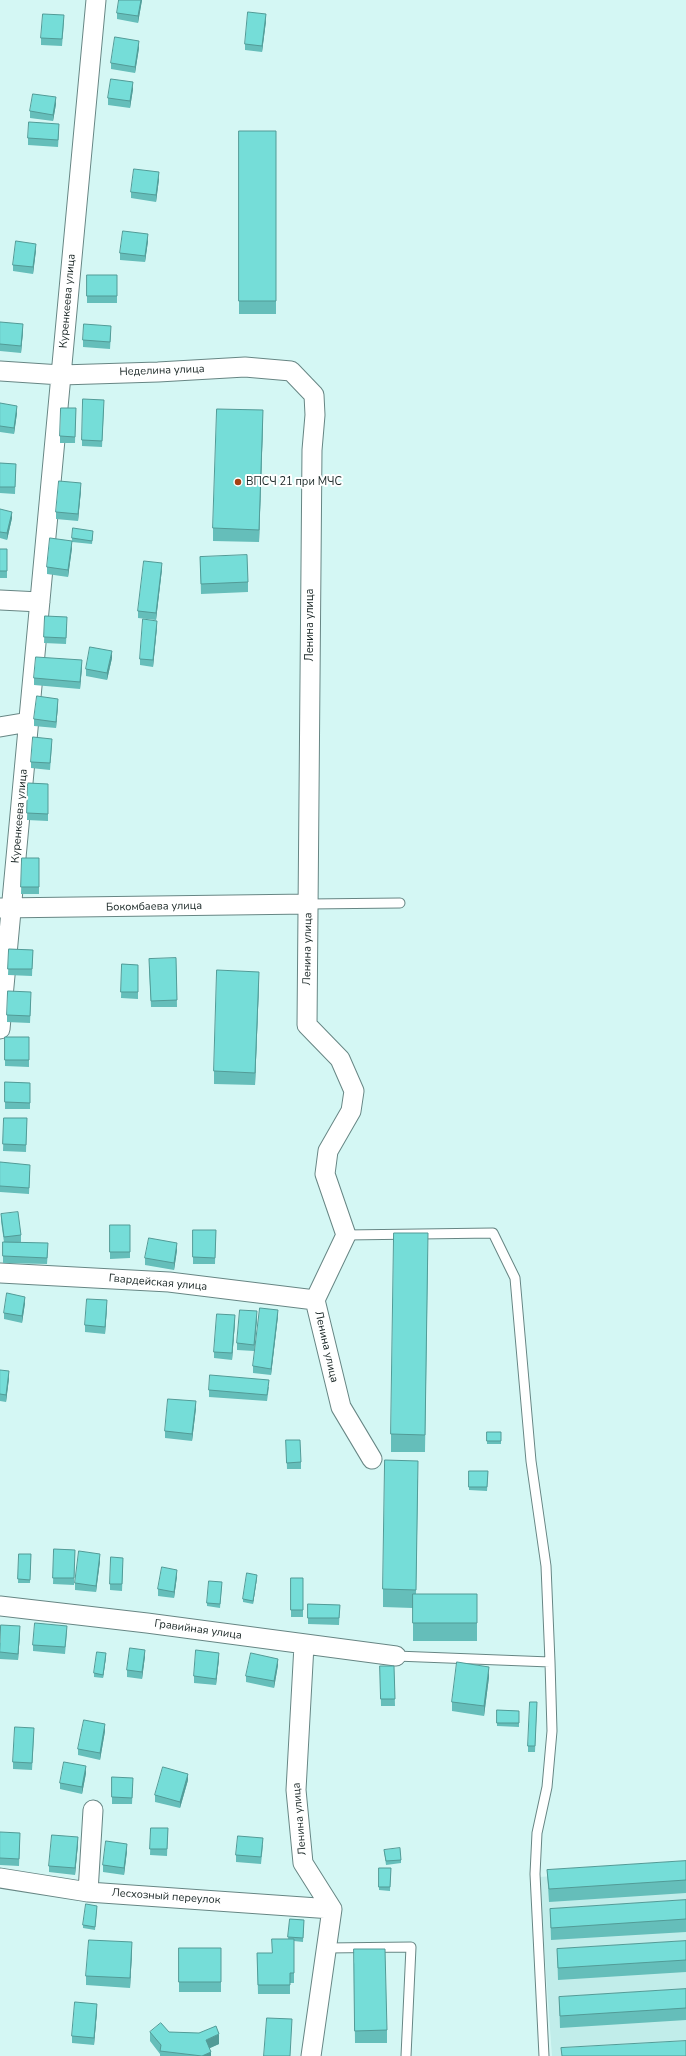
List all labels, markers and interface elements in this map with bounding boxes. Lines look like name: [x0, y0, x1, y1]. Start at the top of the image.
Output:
street label: Куренкеева улица: [57, 253, 79, 349]
street label: Неделина улица: [119, 363, 205, 379]
place label: ВПСЧ 21 при МЧС: [246, 475, 342, 489]
marker: ВПСЧ 21 при МЧС: [233, 477, 243, 487]
street label: Ленина улица: [303, 589, 317, 661]
street label: Куренкеева улица: [9, 768, 31, 864]
street label: Бокомбаева улица: [106, 900, 202, 914]
street label: Ленина улица: [301, 912, 315, 986]
street label: Гвардейская улица: [108, 1272, 208, 1294]
street label: Ленина улица: [311, 1310, 341, 1384]
street label: Гравийная улица: [153, 1617, 243, 1643]
street label: Ленина улица: [290, 1782, 310, 1856]
street label: Лесхозный переулок: [111, 1887, 221, 1907]

